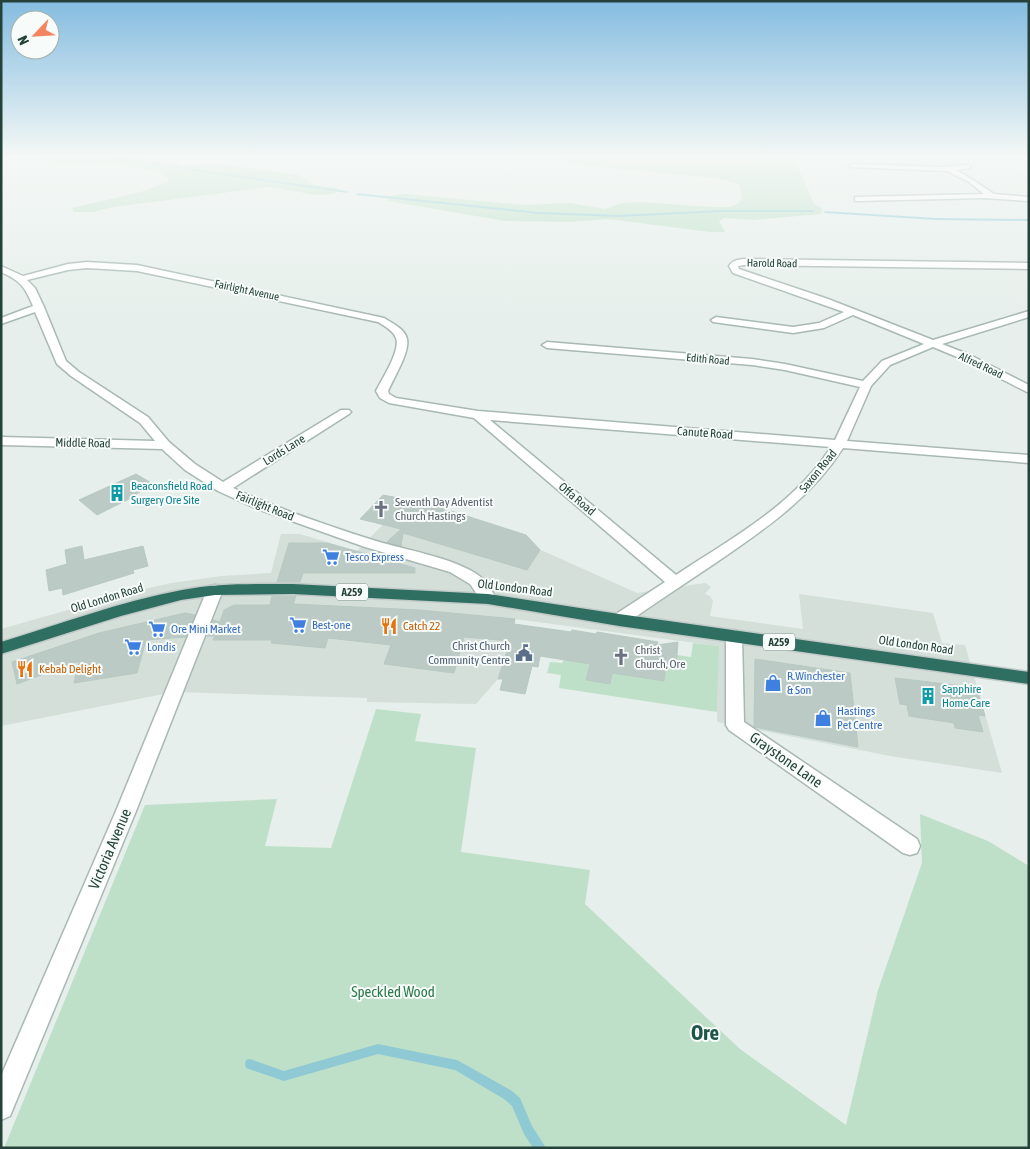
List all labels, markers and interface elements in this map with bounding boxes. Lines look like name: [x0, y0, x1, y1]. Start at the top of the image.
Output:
north arrow: [10, 10, 60, 60]
text: N: [14, 33, 32, 48]
street label: Harold Road: [747, 257, 797, 269]
street label: Fairlight Avenue: [214, 277, 280, 303]
street label: Alfred Road: [957, 350, 1005, 380]
street label: Edith Road: [686, 351, 730, 367]
street label: Canute Road: [677, 424, 733, 442]
street label: Lords Lane: [260, 432, 308, 468]
street label: Middle Road: [55, 436, 111, 450]
street label: Saxon Road: [796, 447, 840, 495]
place label: Beaconsfield Road Surgery Ore Site: [131, 479, 213, 507]
street label: Offa Road: [556, 480, 598, 518]
building icon: Beaconsfield Road Surgery Ore Site: [107, 483, 127, 503]
street label: Fairlight Road: [234, 488, 296, 524]
place label: Seventh Day Adventist Church Hastings: [395, 495, 493, 523]
church icon: Seventh Day Adventist Church Hastings: [371, 499, 391, 519]
supermarket icon: Tesco Express: [321, 547, 341, 567]
place label: Tesco Express: [345, 550, 404, 564]
street label: Old London Road: [477, 576, 553, 600]
street label: Old London Road: [69, 580, 145, 616]
road number: A259: [336, 584, 368, 600]
supermarket icon: Best-one: [288, 615, 308, 635]
restaurant icon: Catch 22: [379, 616, 399, 636]
place label: Best-one: [312, 618, 351, 632]
supermarket icon: Ore Mini Market: [147, 619, 167, 639]
place label: Catch 22: [403, 619, 441, 633]
place label: Ore Mini Market: [171, 622, 241, 636]
street label: Old London Road: [878, 633, 954, 657]
road number: A259: [763, 634, 795, 650]
supermarket icon: Londis: [123, 637, 143, 657]
place label: Christ Church Community Centre: [428, 639, 510, 667]
place label: Londis: [147, 640, 176, 654]
public building icon: Christ Church Community Centre: [514, 643, 534, 663]
place label: Christ Church, Ore: [635, 643, 686, 671]
church icon: Christ Church, Ore: [611, 647, 631, 667]
restaurant icon: Kebab Delight: [15, 659, 35, 679]
place label: Kebab Delight: [39, 662, 102, 676]
place label: R.Winchester & Son: [787, 669, 845, 697]
shop icon: R.Winchester & Son: [763, 673, 783, 693]
place label: Sapphire Home Care: [942, 682, 990, 710]
building icon: Sapphire Home Care: [918, 686, 938, 706]
place label: Hastings Pet Centre: [837, 704, 882, 732]
shop icon: Hastings Pet Centre: [813, 708, 833, 728]
street label: Graystone Lane: [747, 728, 826, 791]
street label: Victoria Avenue: [85, 806, 134, 892]
park label: Speckled Wood: [351, 983, 435, 1000]
district label: Ore: [691, 1020, 719, 1044]

